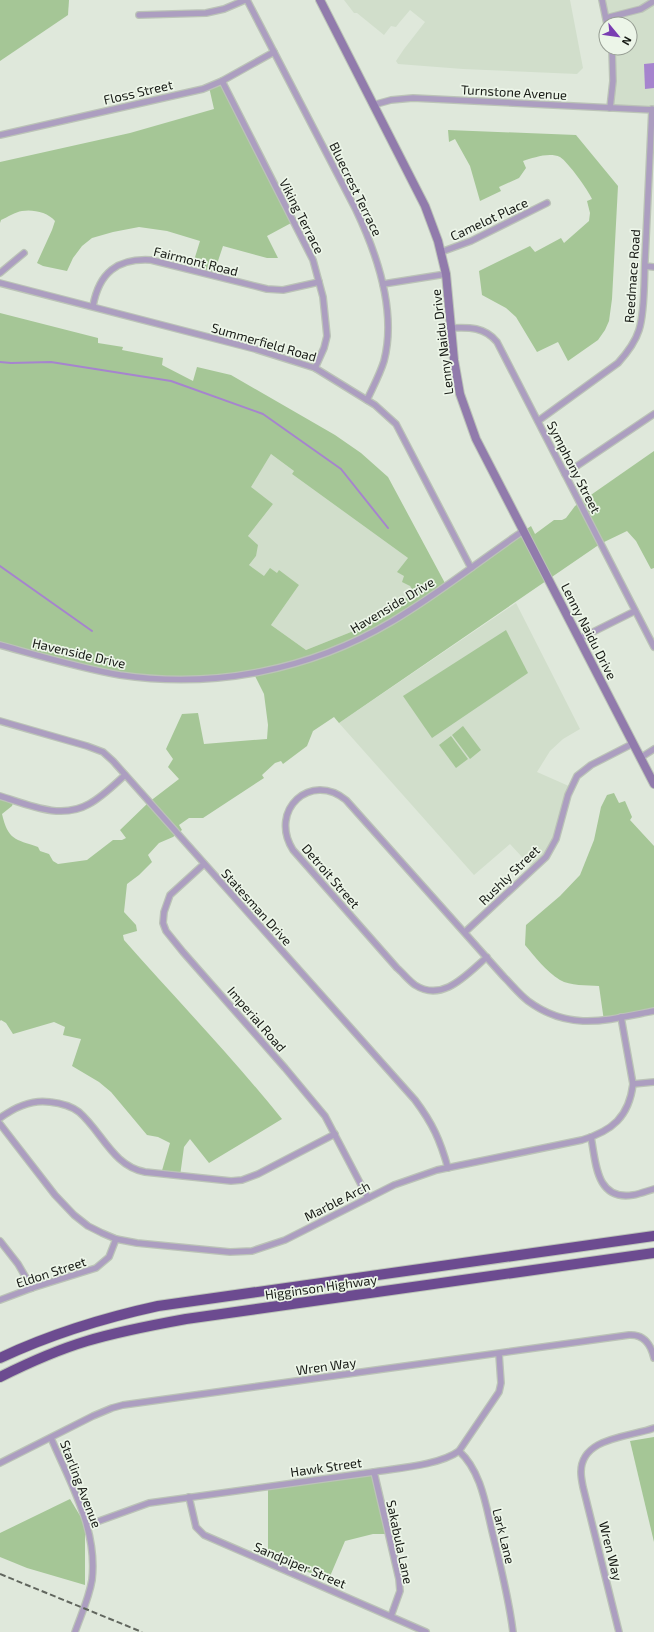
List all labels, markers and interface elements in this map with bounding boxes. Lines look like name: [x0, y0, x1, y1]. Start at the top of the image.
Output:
north arrow: [598, 16, 638, 56]
text: N: [620, 34, 635, 48]
street label: Floss Street: [102, 76, 174, 108]
street label: Turnstone Avenue: [461, 81, 567, 103]
street label: Bluecrest Terrace: [326, 139, 386, 239]
street label: Viking Terrace: [276, 176, 328, 256]
street label: Camelot Place: [448, 194, 530, 244]
street label: Reedmace Road: [621, 229, 643, 323]
street label: Fairmont Road: [152, 243, 240, 279]
street label: Lenny Naidu Drive: [428, 288, 456, 396]
street label: Summerfield Road: [210, 319, 318, 365]
street label: Symphony Street: [544, 418, 604, 516]
street label: Havenside Drive: [347, 574, 437, 636]
street label: Lenny Naidu Drive: [558, 580, 620, 682]
street label: Havenside Drive: [31, 634, 127, 672]
street label: Detroit Street: [299, 840, 363, 912]
street label: Rushly Street: [475, 842, 543, 908]
street label: Statesman Drive: [218, 865, 296, 949]
street label: Imperial Road: [224, 983, 290, 1055]
street label: Marble Arch: [301, 1178, 373, 1224]
street label: Eldon Street: [14, 1253, 88, 1291]
street label: Higginson Highway: [264, 1271, 378, 1303]
street label: Wren Way: [295, 1354, 357, 1378]
street label: Starling Avenue: [57, 1438, 105, 1530]
street label: Hawk Street: [289, 1454, 363, 1480]
street label: Sakabula Lane: [383, 1499, 417, 1585]
street label: Lark Lane: [489, 1507, 519, 1565]
street label: Wren Way: [596, 1520, 626, 1582]
street label: Sandpiper Street: [251, 1538, 349, 1592]

